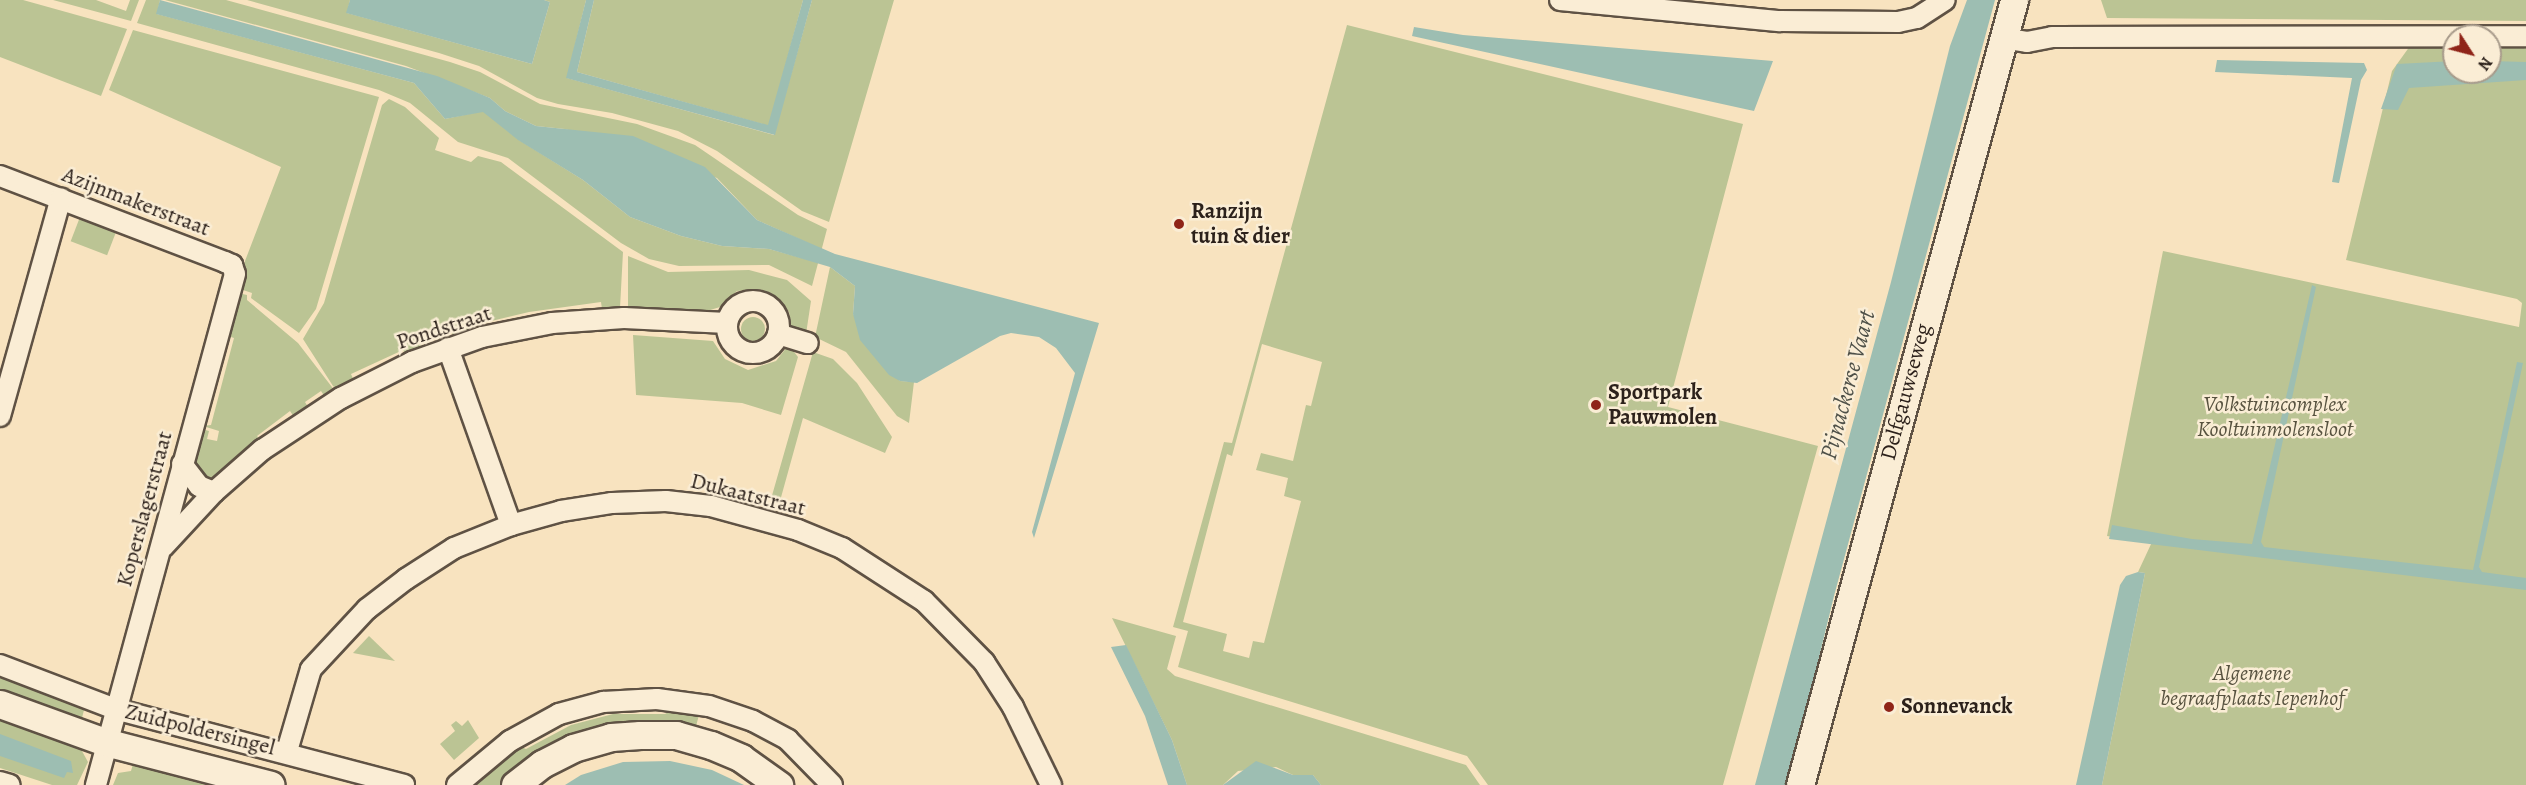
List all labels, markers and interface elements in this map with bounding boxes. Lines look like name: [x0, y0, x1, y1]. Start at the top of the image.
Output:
north arrow: [2442, 24, 2502, 84]
text: N: [2473, 52, 2497, 75]
street label: Azijnmakerstraat: [58, 162, 214, 242]
place label: Ranzijn tuin & dier: [1191, 198, 1290, 249]
marker: Ranzijn tuin & dier: [1172, 217, 1186, 231]
street label: Pondstraat: [393, 300, 495, 356]
water label: Pijnackerse Vaart: [1814, 307, 1882, 463]
street label: Delfgauwseweg: [1875, 321, 1937, 463]
place label: Sportpark Pauwmolen: [1608, 379, 1717, 430]
park label: Volkstuincomplex Kooltuinmolensloot: [2197, 391, 2353, 442]
marker: Sportpark Pauwmolen: [1589, 398, 1603, 412]
street label: Koperslagerstraat: [112, 428, 178, 590]
street label: Dukaatstraat: [688, 468, 808, 522]
park label: Algemene begraafplaats Iepenhof: [2160, 660, 2344, 712]
place label: Sonnevanck: [1901, 694, 2012, 720]
street label: Zuidpoldersingel: [122, 699, 278, 761]
marker: Sonnevanck: [1882, 700, 1896, 714]

